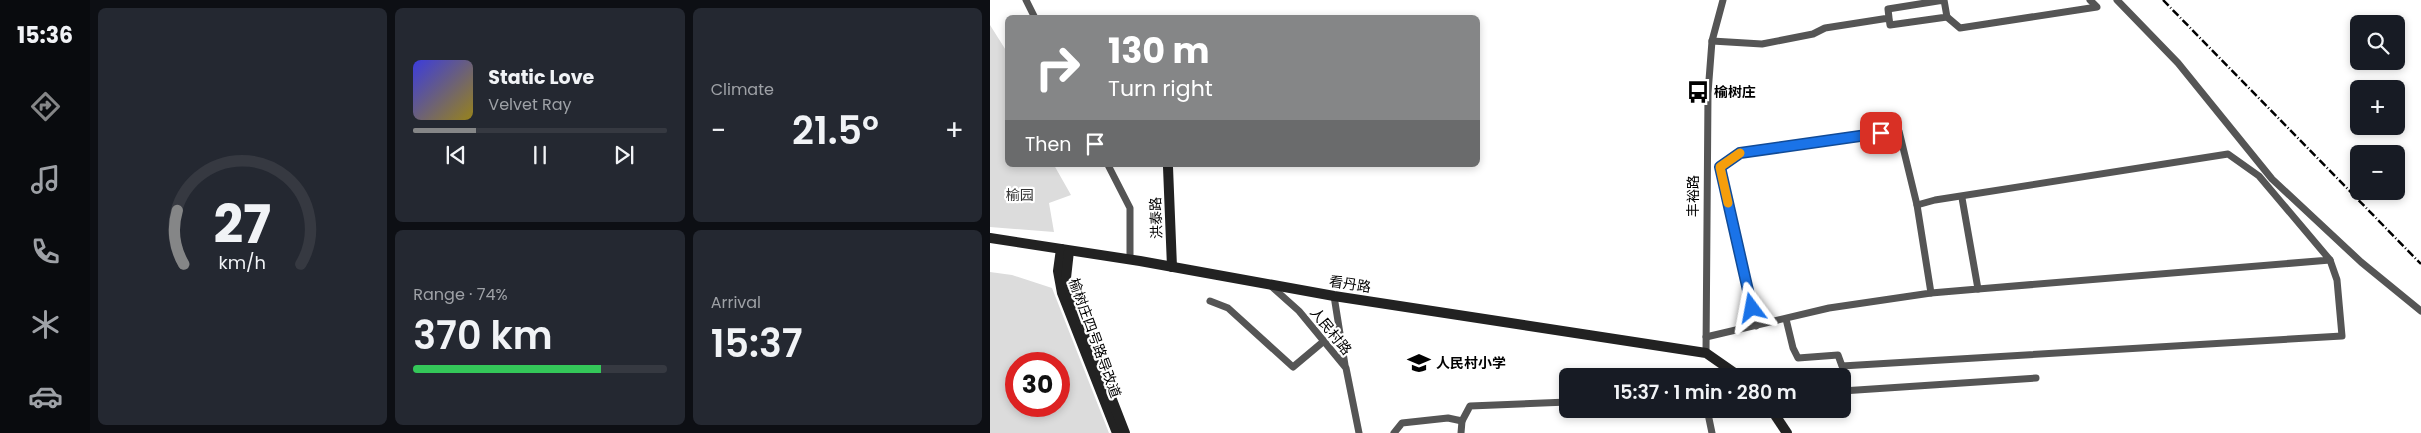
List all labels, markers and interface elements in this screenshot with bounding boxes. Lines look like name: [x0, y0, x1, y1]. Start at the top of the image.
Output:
map controls: [2350, 15, 2405, 200]
button: search: [2350, 15, 2405, 70]
text: 15:36: [17, 20, 73, 51]
text: 130 m: [1108, 26, 1210, 75]
icon: right: [1025, 35, 1090, 100]
text: Static Love: [488, 64, 594, 91]
text: Turn right: [1108, 73, 1213, 104]
text: Climate: [711, 78, 774, 101]
bus stop icon: 榆树庄: [1685, 79, 1711, 105]
button: +: [2350, 80, 2405, 135]
place label: 榆树庄: [1714, 82, 1756, 102]
icon: directions: [28, 89, 63, 124]
text: Velvet Ray: [488, 93, 572, 116]
text: 21.5°: [792, 104, 879, 157]
text: −: [711, 111, 726, 150]
text: +: [945, 111, 964, 150]
pin: [1860, 112, 1902, 154]
icon: arrive: [1867, 119, 1895, 147]
icon: arrive: [1081, 130, 1109, 158]
text: Then: [1025, 131, 1071, 158]
icon: previous: [442, 141, 470, 169]
icon: pause: [526, 141, 554, 169]
icon: next: [610, 141, 638, 169]
button: −: [2350, 145, 2405, 200]
icon: music: [28, 162, 63, 197]
street label: 丰裕路: [1683, 175, 1703, 217]
park label: 榆园: [1006, 185, 1034, 205]
text: 27: [214, 188, 271, 261]
street label: 洪泰路: [1145, 197, 1167, 239]
icon: phone: [28, 234, 63, 269]
text: km/h: [219, 250, 266, 275]
street label: 看丹路: [1328, 271, 1372, 297]
street label: 榆树庄四号路导改道: [1064, 275, 1126, 401]
position arrow: [1725, 281, 1777, 333]
text: Range · 74%: [413, 283, 508, 306]
text: Arrival: [711, 291, 761, 314]
street label: 人民村路: [1306, 303, 1356, 359]
icon: climate: [28, 307, 63, 342]
text: 370 km: [413, 309, 553, 362]
text: 15:37: [711, 317, 802, 370]
school or university icon: 人民村小学: [1406, 350, 1432, 376]
speed limit sign: 30: [1005, 352, 1070, 417]
place label: 人民村小学: [1436, 353, 1506, 373]
icon: car: [28, 379, 63, 414]
text: 15:37 · 1 min · 280 m: [1613, 379, 1797, 406]

